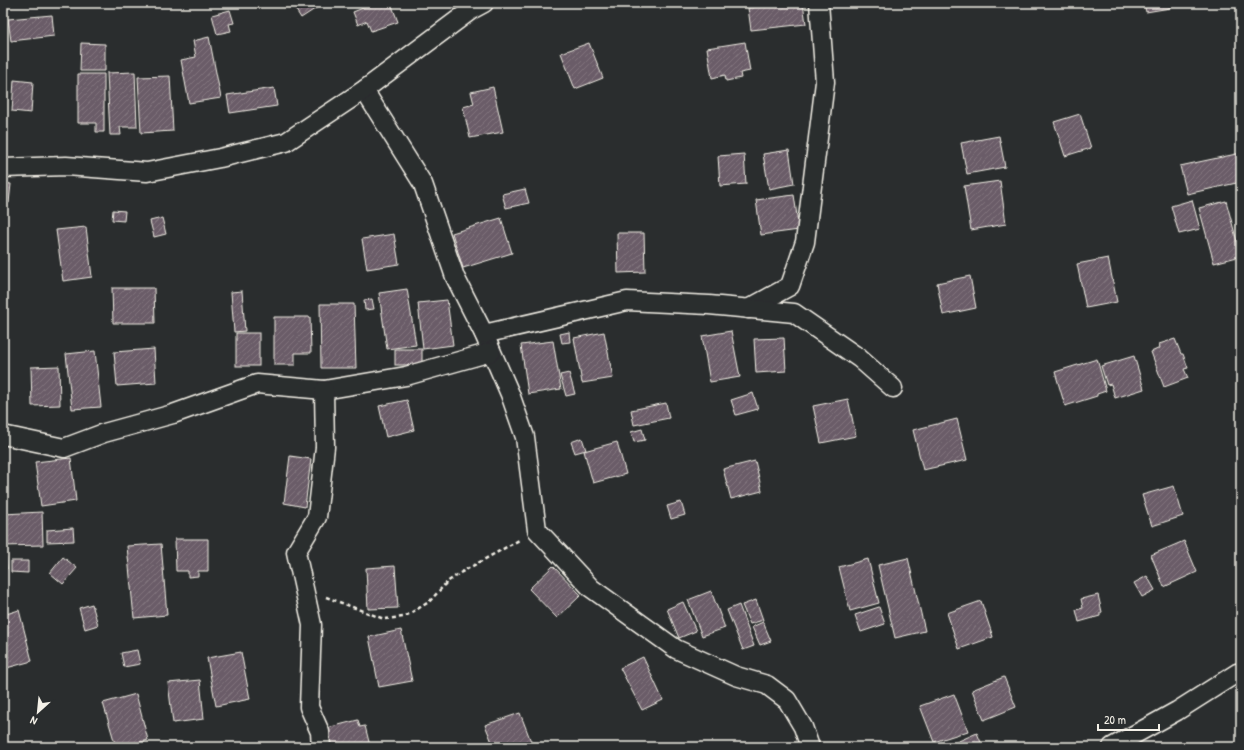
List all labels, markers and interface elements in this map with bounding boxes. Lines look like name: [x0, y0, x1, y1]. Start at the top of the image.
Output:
north arrow: [18, 692, 58, 732]
scale bar: [1098, 706, 1159, 732]
text: 20 m: [1104, 711, 1126, 728]
text: N: [28, 713, 39, 728]

